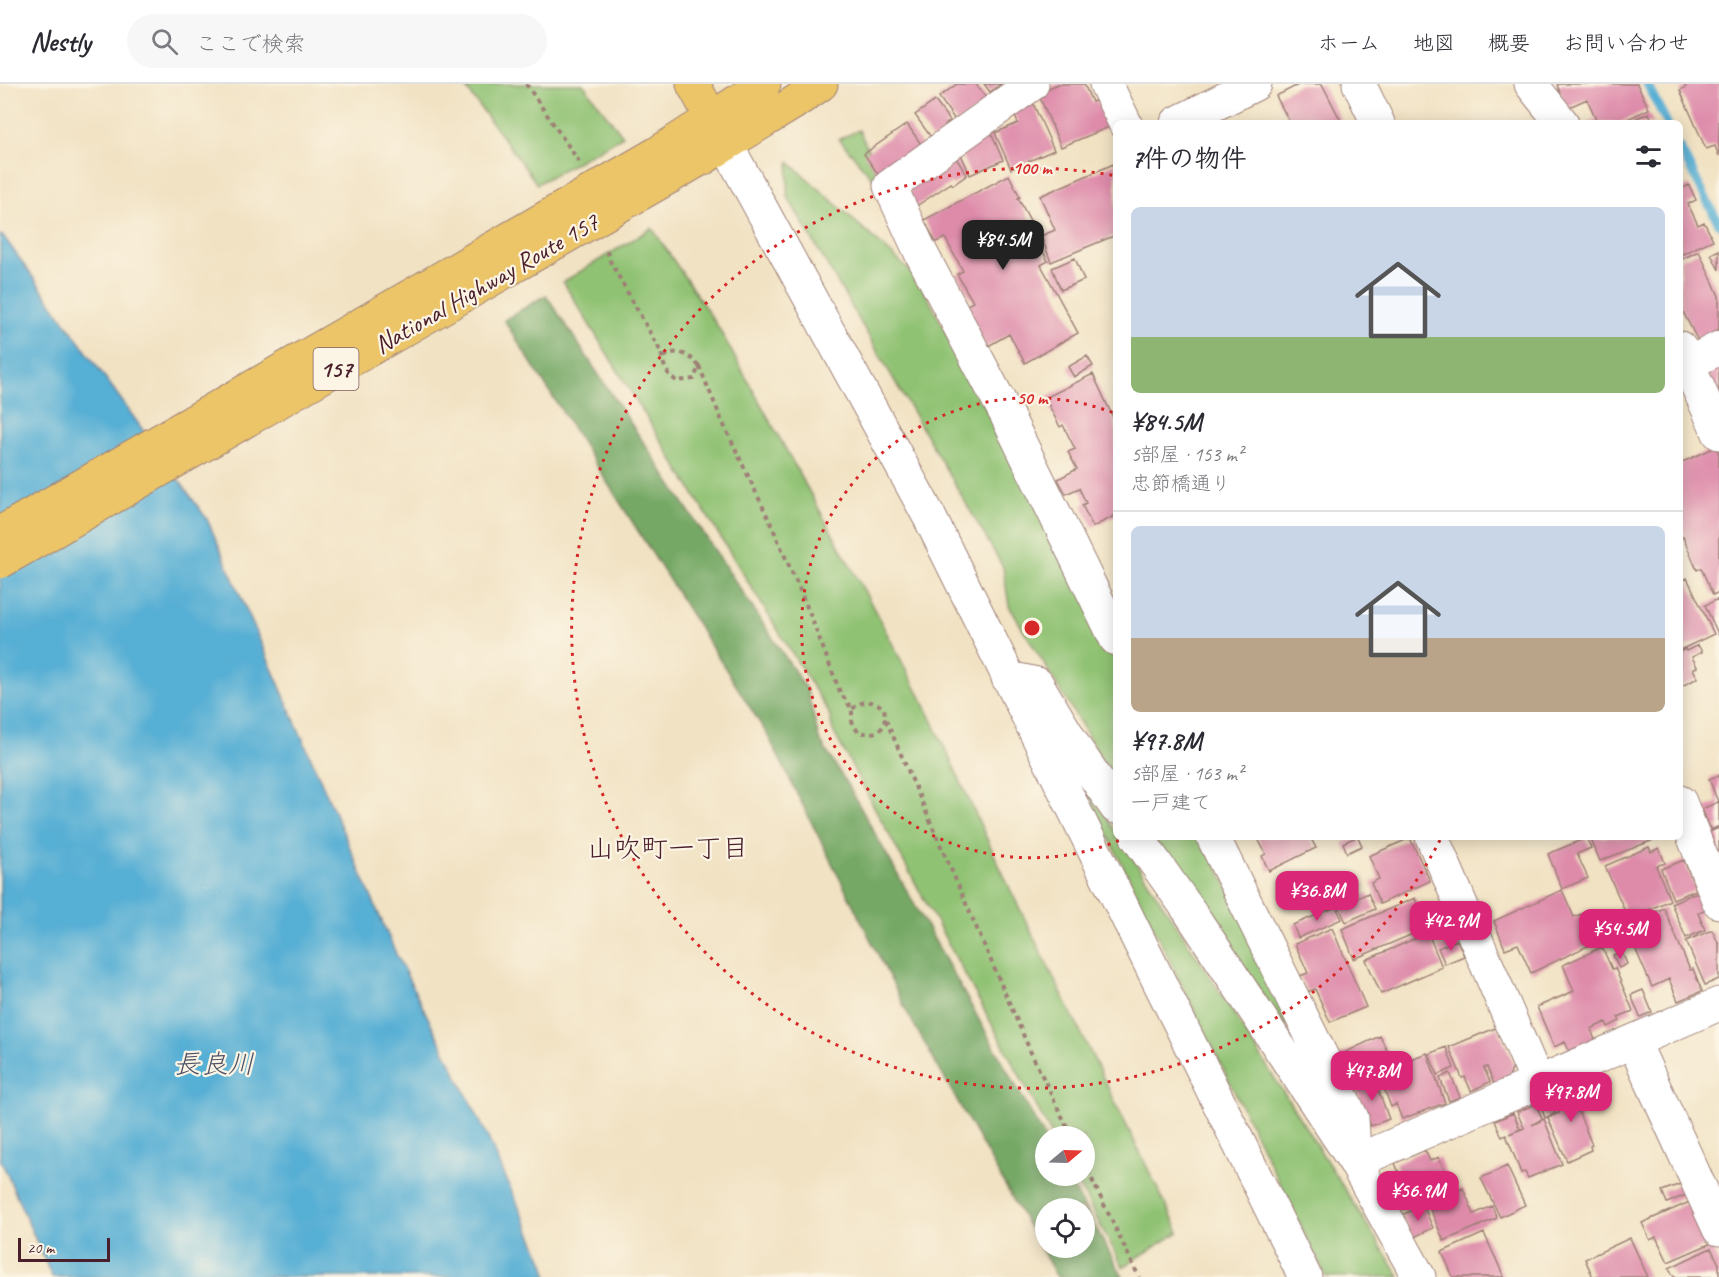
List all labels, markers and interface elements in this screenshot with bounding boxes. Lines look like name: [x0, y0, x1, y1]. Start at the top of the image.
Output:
search box: [127, 14, 547, 68]
text: Nestly: [30, 24, 91, 59]
icon: search: [148, 25, 181, 58]
text: ここで検索: [196, 30, 306, 58]
text: ホーム: [1318, 30, 1380, 56]
text: 地図: [1413, 30, 1455, 56]
text: 概要: [1488, 30, 1530, 56]
text: お問い合わせ: [1563, 30, 1689, 56]
icon: filters: [1632, 140, 1665, 173]
text: 7件の物件: [1131, 142, 1247, 175]
text: 100 m: [1013, 157, 1053, 179]
street label: National Highway Route 157: [368, 205, 606, 361]
pin: ¥84.5M: [954, 220, 1052, 271]
text: ¥84.5M: [976, 227, 1030, 252]
icon: home: [1344, 246, 1452, 354]
road number: 157: [314, 348, 358, 390]
text: 50 m: [1017, 387, 1049, 409]
text: ¥84.5M: [1131, 405, 1202, 438]
text: 5部屋 · 153 m²: [1131, 442, 1243, 467]
text: 忠節橋通り: [1131, 471, 1231, 496]
icon: home: [1344, 565, 1452, 673]
centre of rings: [1022, 618, 1042, 638]
text: ¥97.8M: [1131, 724, 1202, 757]
text: 5部屋 · 163 m²: [1131, 761, 1243, 786]
text: 一戸建て: [1131, 790, 1211, 815]
district label: 山吹町一丁目: [587, 831, 749, 865]
pin: ¥36.8M: [1268, 871, 1366, 922]
text: ¥36.8M: [1290, 878, 1344, 903]
pin: ¥42.9M: [1402, 901, 1500, 952]
text: ¥42.9M: [1424, 908, 1478, 933]
pin: ¥54.5M: [1571, 909, 1669, 960]
text: ¥54.5M: [1593, 916, 1647, 941]
water label: 長良川: [174, 1047, 255, 1081]
pin: ¥47.8M: [1323, 1051, 1421, 1102]
text: ¥47.8M: [1345, 1058, 1399, 1083]
pin: ¥97.8M: [1522, 1072, 1620, 1123]
text: ¥97.8M: [1544, 1079, 1598, 1104]
north arrow: [1035, 1126, 1095, 1186]
map controls: [1035, 1126, 1095, 1258]
pin: ¥56.9M: [1369, 1171, 1467, 1222]
text: ¥56.9M: [1391, 1178, 1445, 1203]
button: locate: [1035, 1198, 1095, 1258]
scale bar: [18, 1235, 110, 1262]
text: 20 m: [27, 1238, 54, 1258]

